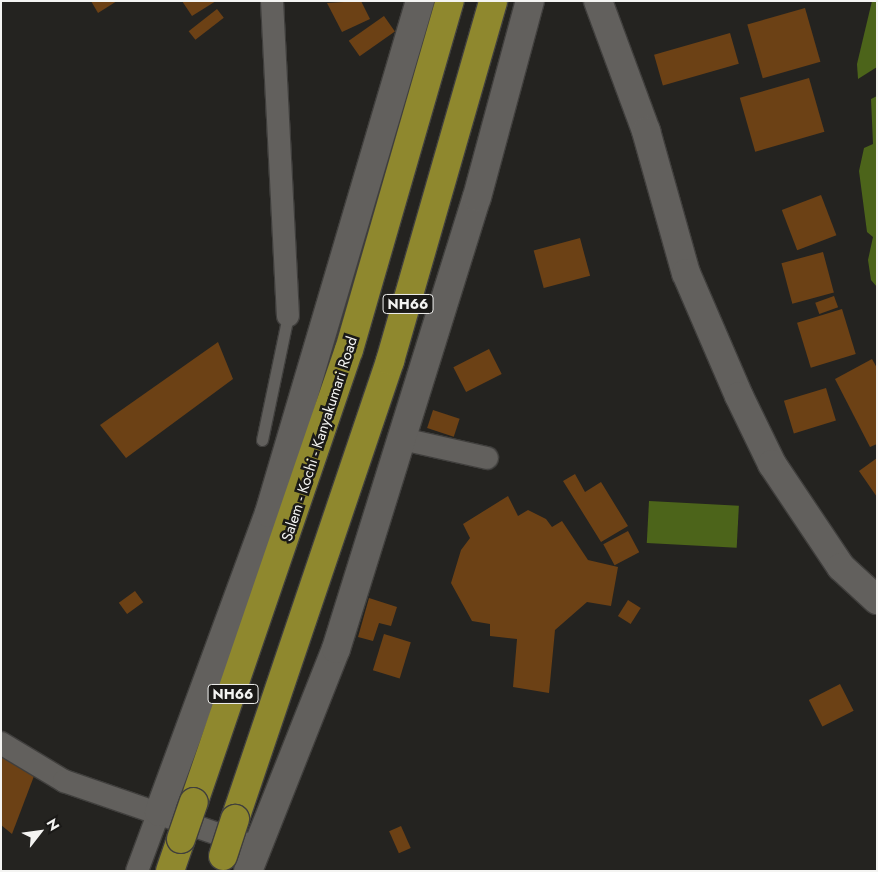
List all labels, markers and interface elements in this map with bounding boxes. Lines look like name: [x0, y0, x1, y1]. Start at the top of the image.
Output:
road number: NH66: [382, 292, 434, 316]
street label: Salem - Kochi - Kanyakumari Road: [278, 334, 362, 544]
road number: NH66: [207, 682, 259, 706]
north arrow: [15, 807, 65, 857]
text: N: [42, 815, 64, 834]

